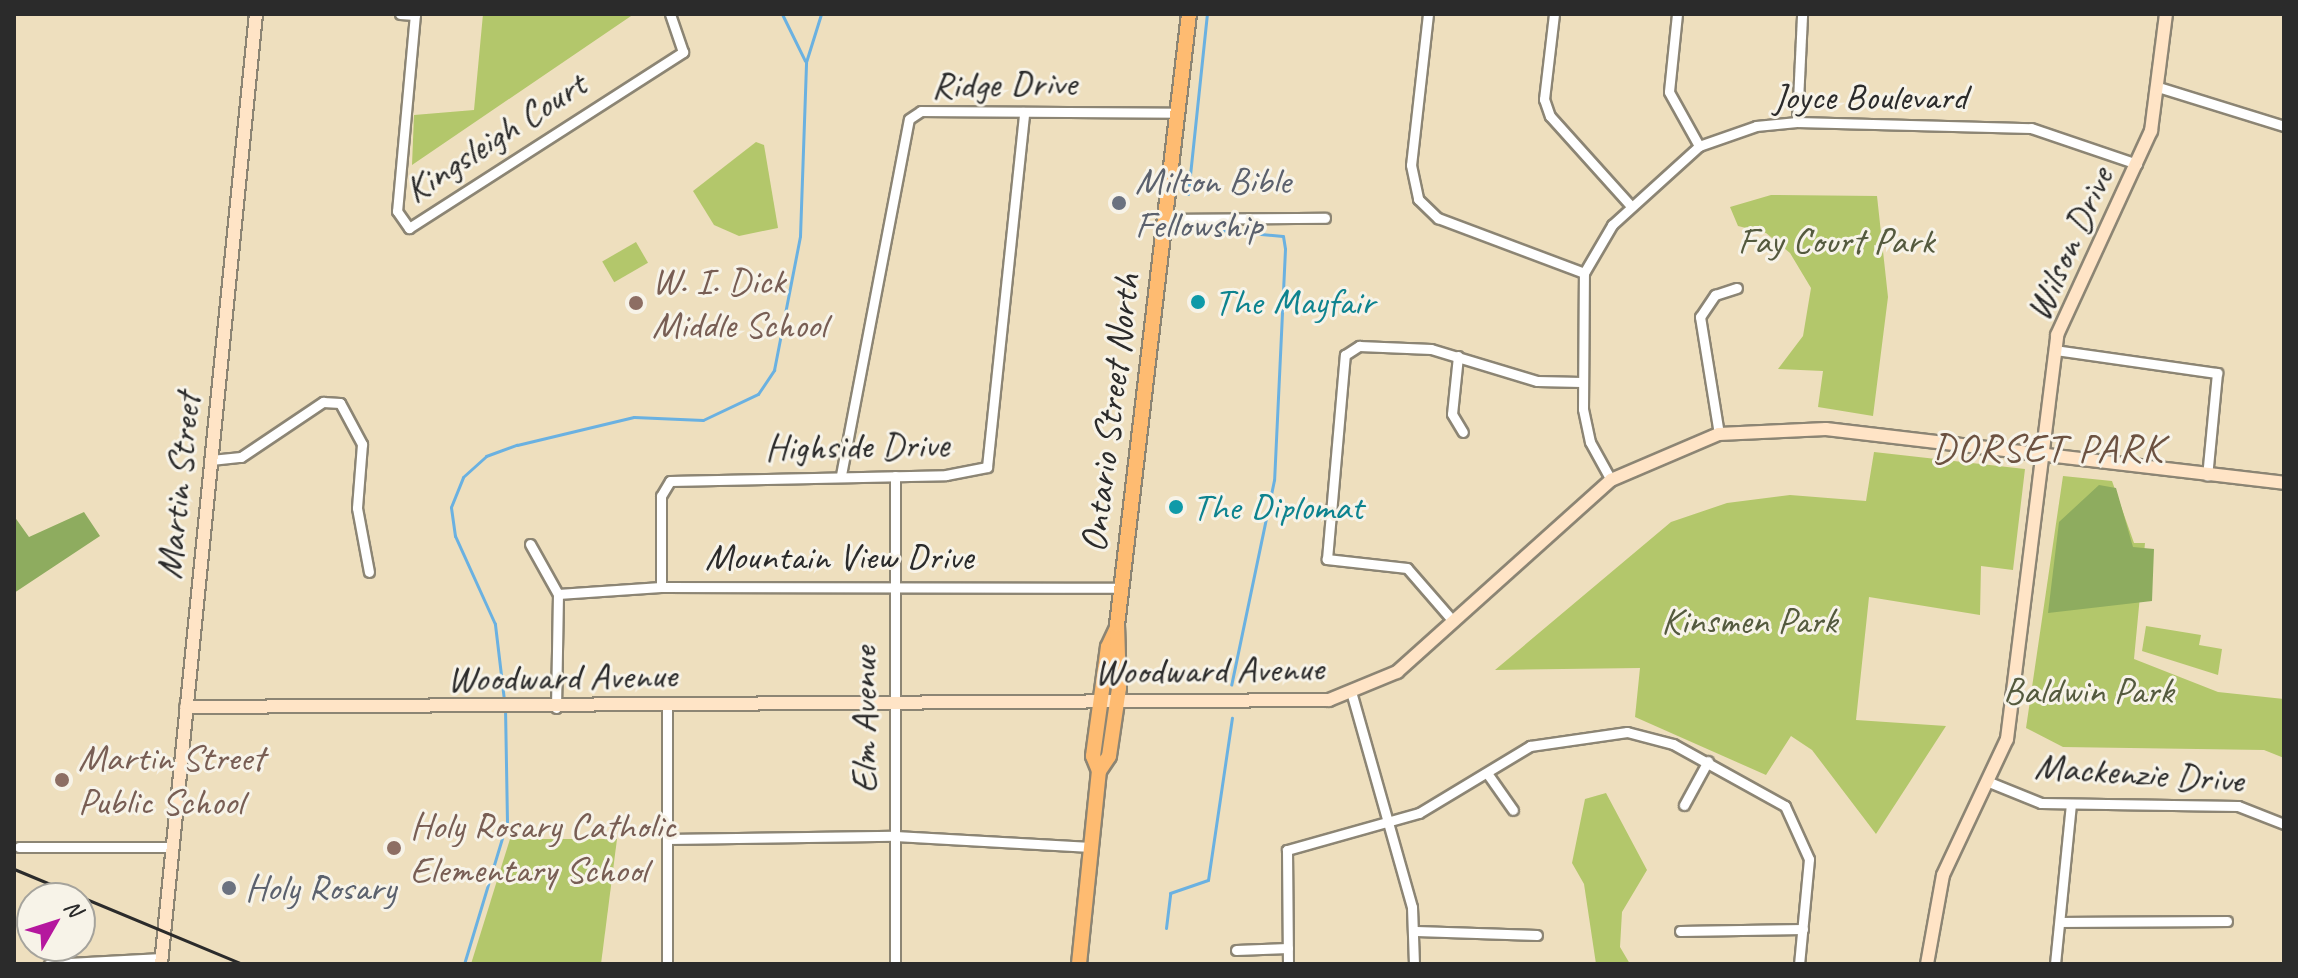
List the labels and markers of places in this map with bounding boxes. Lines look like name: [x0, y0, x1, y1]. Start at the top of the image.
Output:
place label: Milton Bible Fellowship: [1135, 158, 1291, 248]
marker: Milton Bible Fellowship: [1110, 194, 1128, 212]
place label: W. I. Dick Middle School: [652, 258, 826, 348]
place label: The Mayfair: [1214, 279, 1375, 325]
marker: The Mayfair: [1189, 293, 1207, 311]
marker: W. I. Dick Middle School: [627, 294, 645, 312]
place label: The Diplomat: [1192, 484, 1363, 530]
marker: The Diplomat: [1167, 498, 1185, 516]
place label: Martin Street Public School: [78, 735, 264, 824]
marker: Martin Street Public School: [53, 771, 71, 789]
place label: Holy Rosary Catholic Elementary School: [410, 803, 676, 892]
marker: Holy Rosary Catholic Elementary School: [385, 839, 403, 857]
place label: Holy Rosary: [245, 865, 397, 911]
marker: Holy Rosary: [220, 879, 238, 897]

